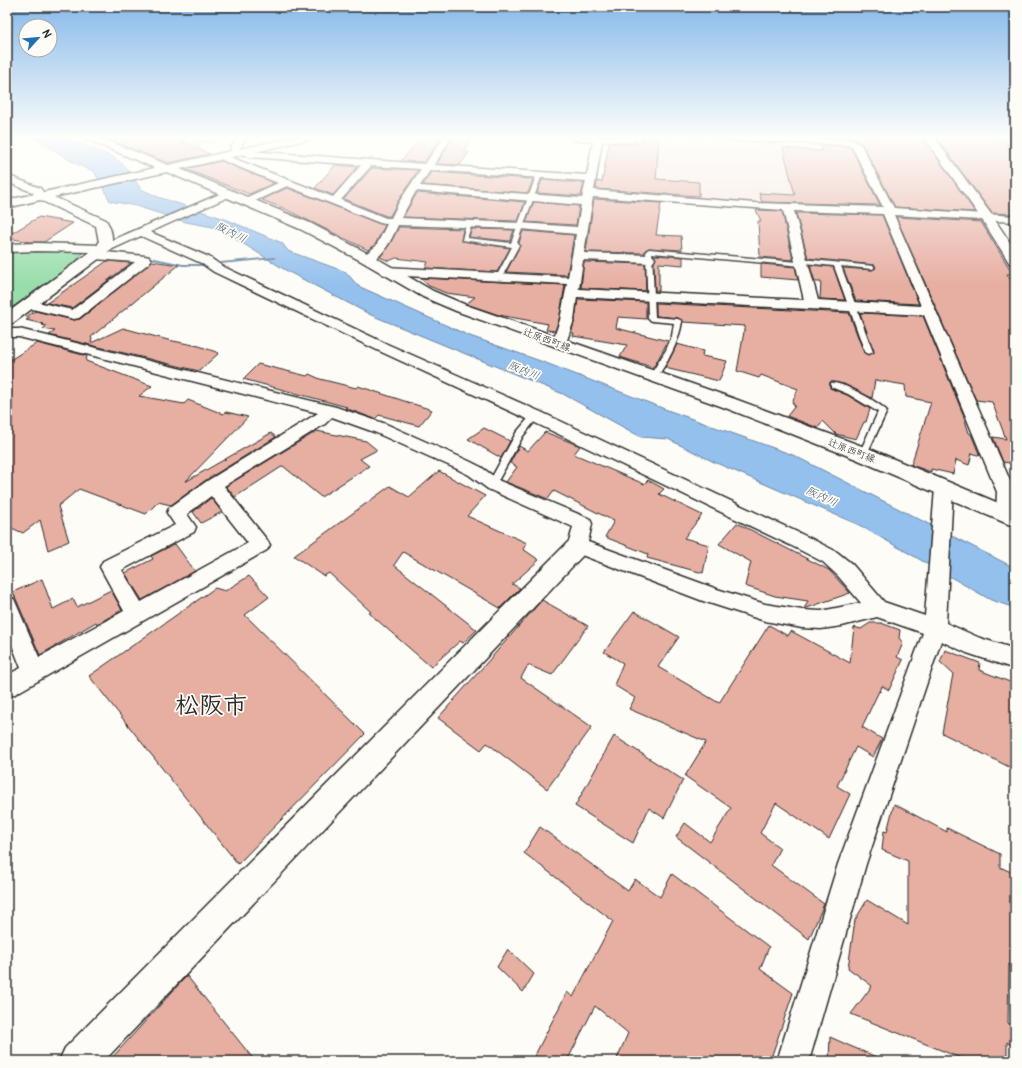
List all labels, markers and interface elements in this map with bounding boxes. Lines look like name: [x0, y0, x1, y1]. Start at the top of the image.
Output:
north arrow: [18, 18, 58, 58]
text: N: [39, 27, 54, 40]
water label: 阪内川: [213, 219, 248, 246]
street label: 辻原西町線: [521, 326, 572, 354]
water label: 阪内川: [506, 358, 542, 383]
street label: 辻原西町線: [826, 436, 877, 465]
water label: 阪内川: [804, 484, 839, 509]
district label: 松阪市: [175, 691, 247, 720]

